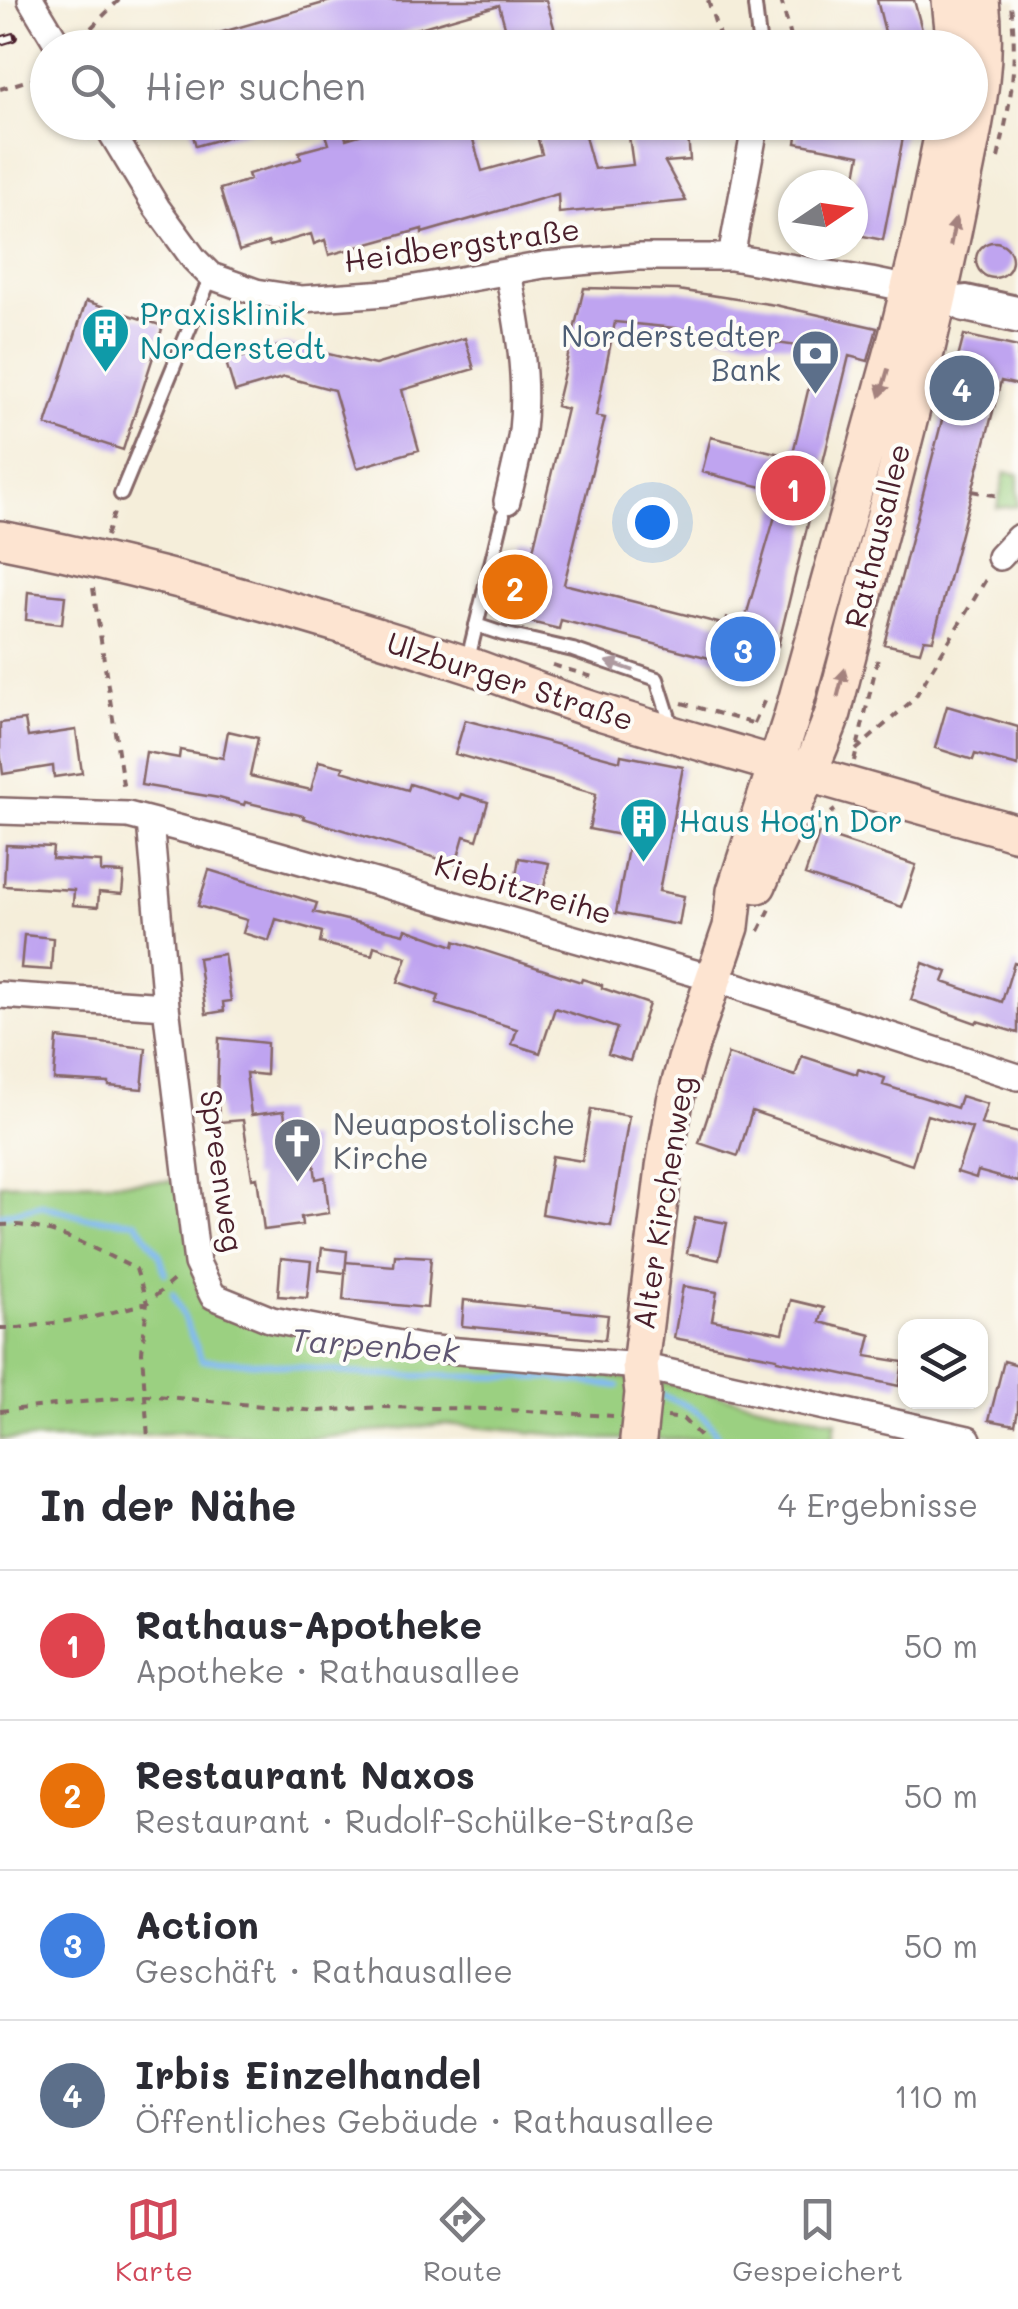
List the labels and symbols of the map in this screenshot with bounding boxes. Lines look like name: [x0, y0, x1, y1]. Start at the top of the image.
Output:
north arrow: [778, 170, 868, 260]
street label: Heidbergstraße: [341, 208, 582, 280]
one-way arrow: [946, 215, 961, 247]
place label: Praxisklinik Norderstedt: [140, 293, 326, 367]
building icon: Praxisklinik Norderstedt: [79, 306, 131, 374]
place label: Norderstedter Bank: [561, 315, 781, 389]
bank icon: Norderstedter Bank: [790, 328, 842, 396]
pin: 4: [930, 350, 994, 426]
one-way arrow: [876, 369, 891, 399]
street label: Rathausallee: [834, 439, 918, 632]
pin: 1: [760, 450, 826, 526]
your location: [627, 497, 678, 548]
pin: 2: [482, 550, 548, 624]
pin: 3: [710, 612, 776, 686]
street label: Ulzburger Straße: [382, 621, 639, 739]
one-way arrow: [605, 658, 635, 673]
one-way arrow: [833, 667, 849, 698]
building icon: Haus Hog'n Dor: [618, 796, 670, 864]
place label: Haus Hog'n Dor: [679, 800, 903, 840]
street label: Kiebitzreihe: [430, 844, 617, 932]
street label: Alter Kirchenweg: [622, 1073, 702, 1332]
street label: Spreenweg: [192, 1087, 254, 1254]
place label: Neuapostolische Kirche: [333, 1103, 575, 1177]
church icon: Neuapostolische Kirche: [272, 1116, 324, 1184]
water label: Tarpenbek: [290, 1317, 462, 1371]

